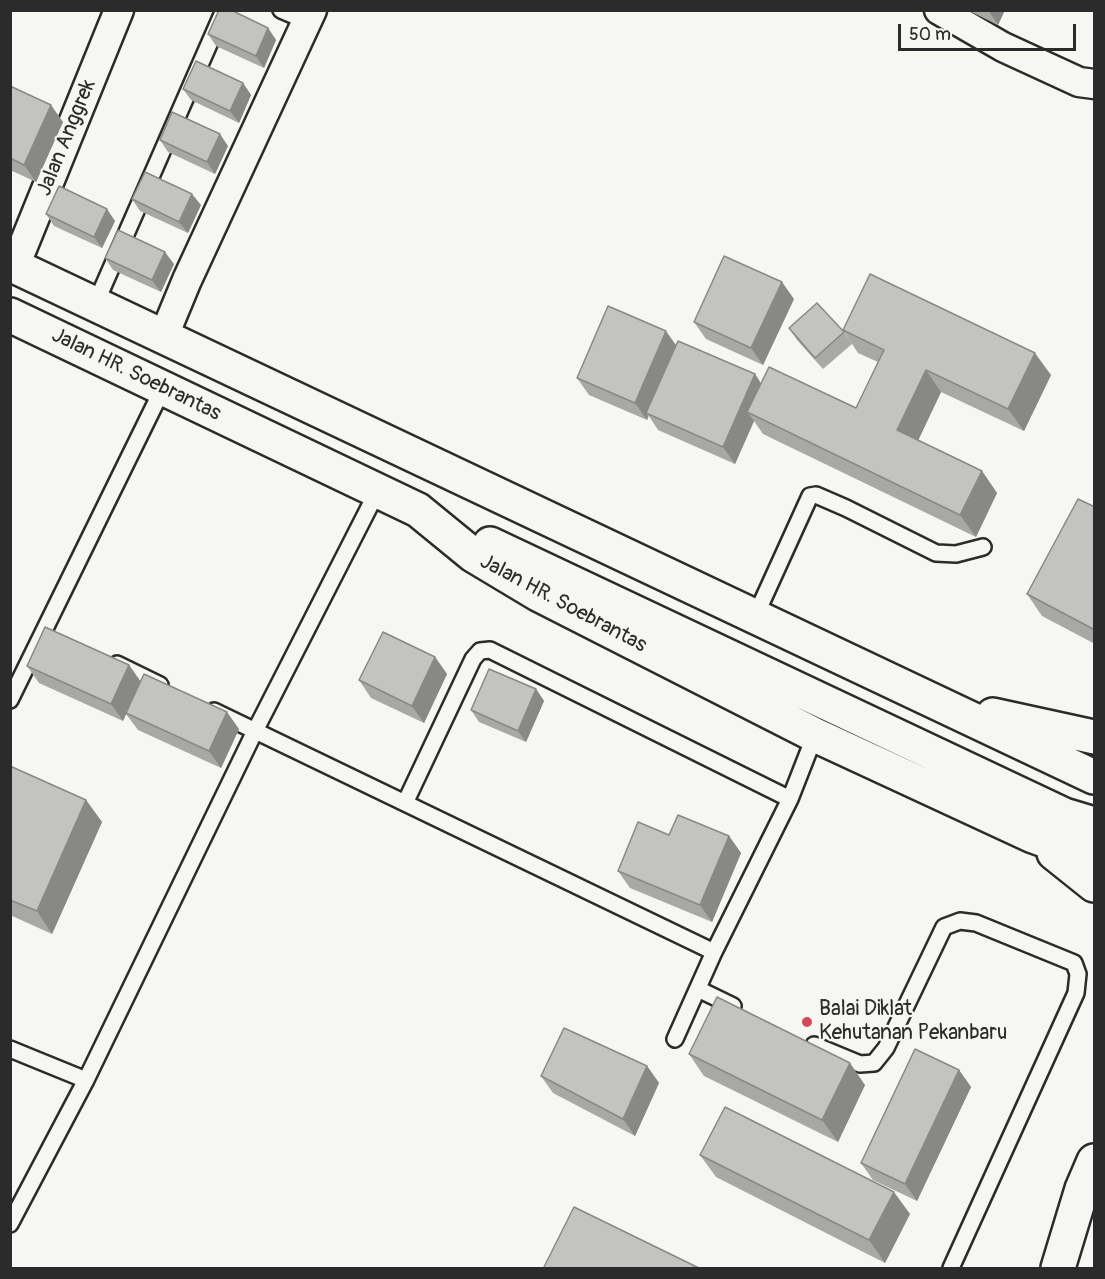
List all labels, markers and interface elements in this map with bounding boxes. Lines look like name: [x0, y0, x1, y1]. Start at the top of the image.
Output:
scale bar: [901, 12, 1080, 50]
text: 50 m: [909, 23, 951, 46]
street label: Jalan Anggrek: [32, 76, 102, 200]
street label: Jalan HR. Soebrantas: [47, 323, 225, 427]
street label: Jalan HR. Soebrantas: [475, 549, 651, 659]
place label: Balai Diklat Kehutanan Pekanbaru: [819, 997, 1007, 1047]
marker: Balai Diklat Kehutanan Pekanbaru: [800, 1015, 814, 1029]

